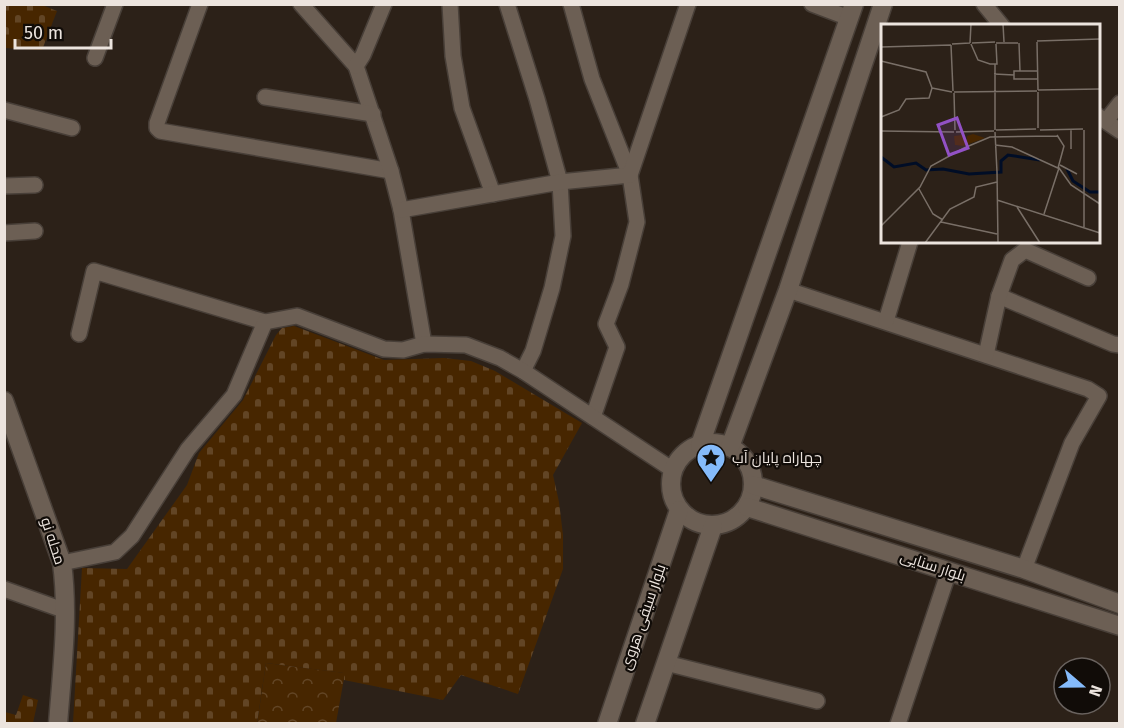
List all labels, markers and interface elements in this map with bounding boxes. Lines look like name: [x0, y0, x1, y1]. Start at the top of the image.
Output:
scale bar: [15, 12, 111, 50]
text: 50 m: [24, 22, 63, 44]
inset map: [881, 24, 1100, 243]
place icon: چهاراه پایان آب: [695, 442, 727, 484]
place label: چهاراه پایان آب: [732, 449, 822, 468]
street label: محله نو: [37, 515, 69, 567]
street label: بلوار سنایی: [898, 547, 968, 586]
street label: بلوار سیفی هروی: [616, 562, 671, 673]
north arrow: [1052, 656, 1112, 716]
text: N: [1085, 683, 1106, 699]

